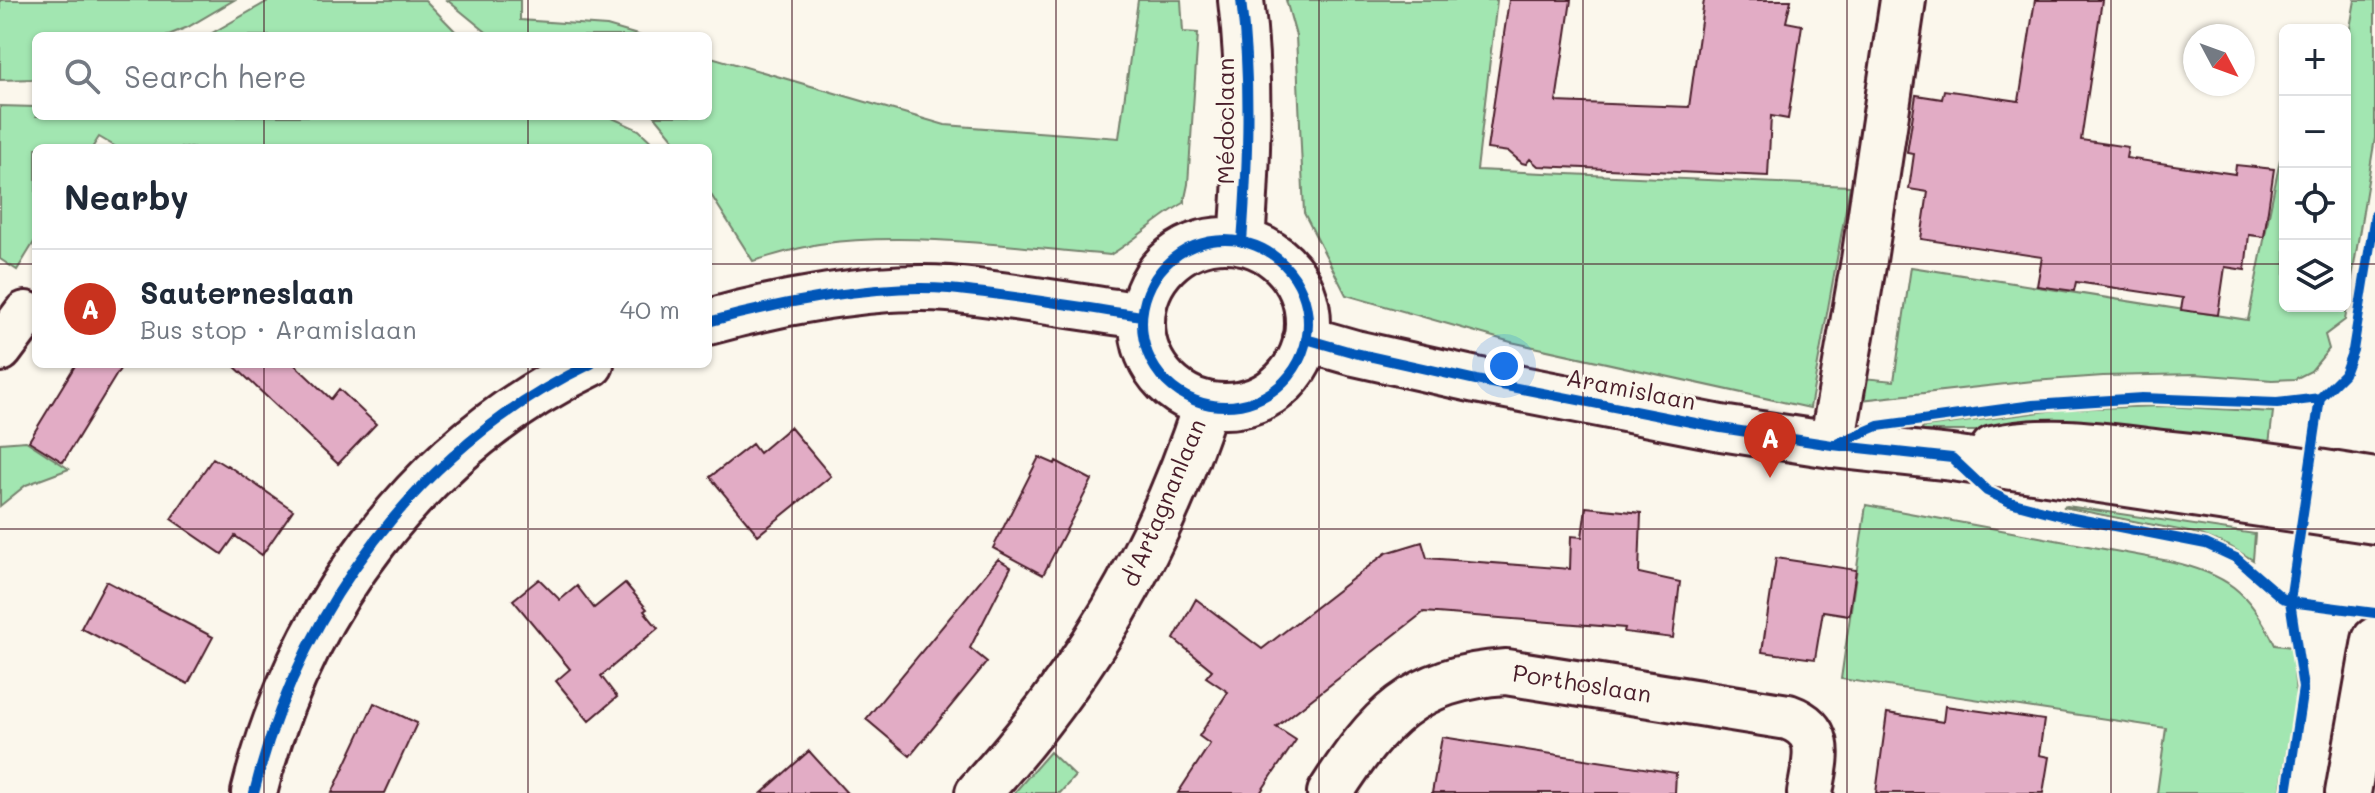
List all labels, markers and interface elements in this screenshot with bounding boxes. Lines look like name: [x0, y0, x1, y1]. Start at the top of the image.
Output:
north arrow: [2183, 24, 2255, 96]
map controls: [2279, 24, 2351, 312]
button: +: [2279, 24, 2351, 96]
search box: [32, 32, 712, 120]
icon: search: [60, 54, 104, 98]
text: Search here: [124, 56, 307, 96]
street label: Médoclaan: [1209, 58, 1240, 184]
button: −: [2279, 96, 2351, 168]
button: locate: [2279, 168, 2351, 240]
text: Nearby: [64, 174, 189, 219]
button: layers: [2279, 240, 2351, 312]
text: Sauterneslaan: [140, 272, 354, 312]
text: A: [81, 292, 99, 326]
text: 40 m: [620, 292, 680, 326]
text: Bus stop · Aramislaan: [140, 312, 417, 346]
your location: [1484, 346, 1524, 386]
street label: Aramislaan: [1564, 361, 1699, 416]
pin: A: [1744, 412, 1796, 478]
street label: d'Artagnanlaan: [1113, 414, 1212, 591]
street label: Porthoslaan: [1511, 656, 1654, 709]

